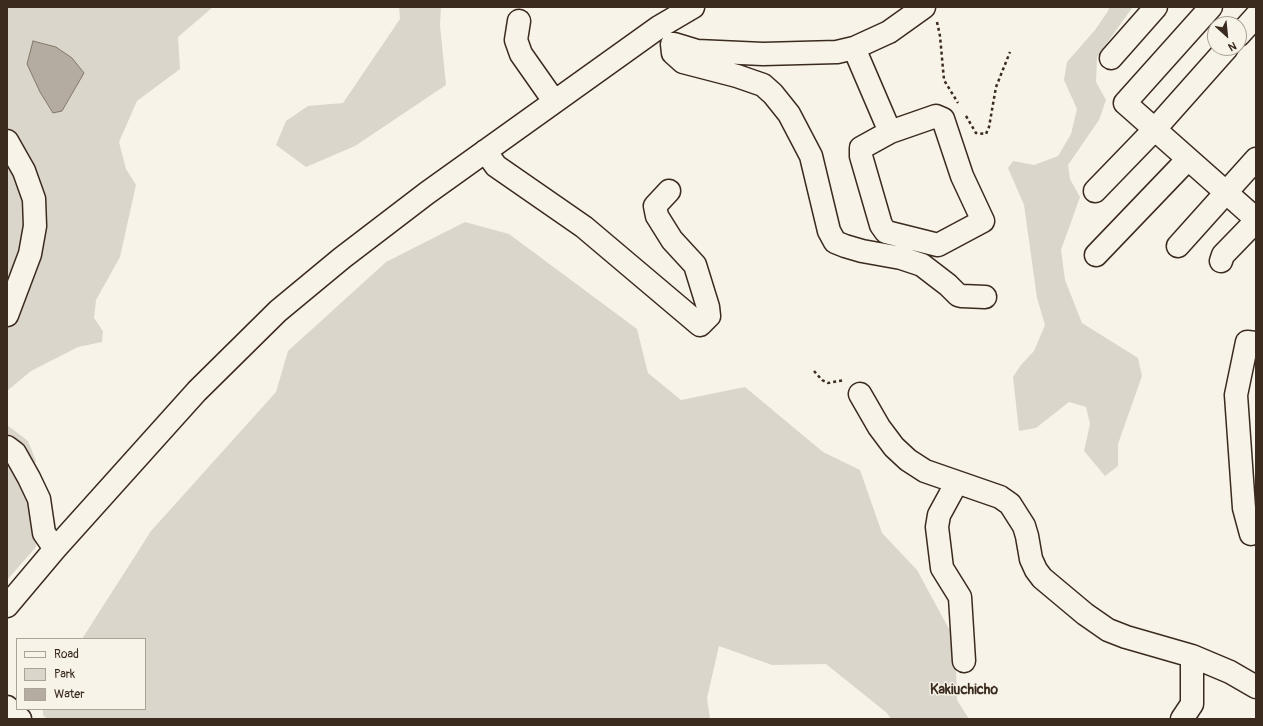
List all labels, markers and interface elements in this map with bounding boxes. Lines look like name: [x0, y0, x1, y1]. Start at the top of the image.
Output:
north arrow: [1207, 16, 1247, 56]
text: N: [1226, 39, 1238, 54]
legend: [16, 638, 146, 710]
text: Road: [54, 647, 79, 662]
text: Park: [54, 667, 75, 682]
district label: Kakiuchicho: [930, 682, 998, 698]
text: Water: [54, 687, 85, 702]

